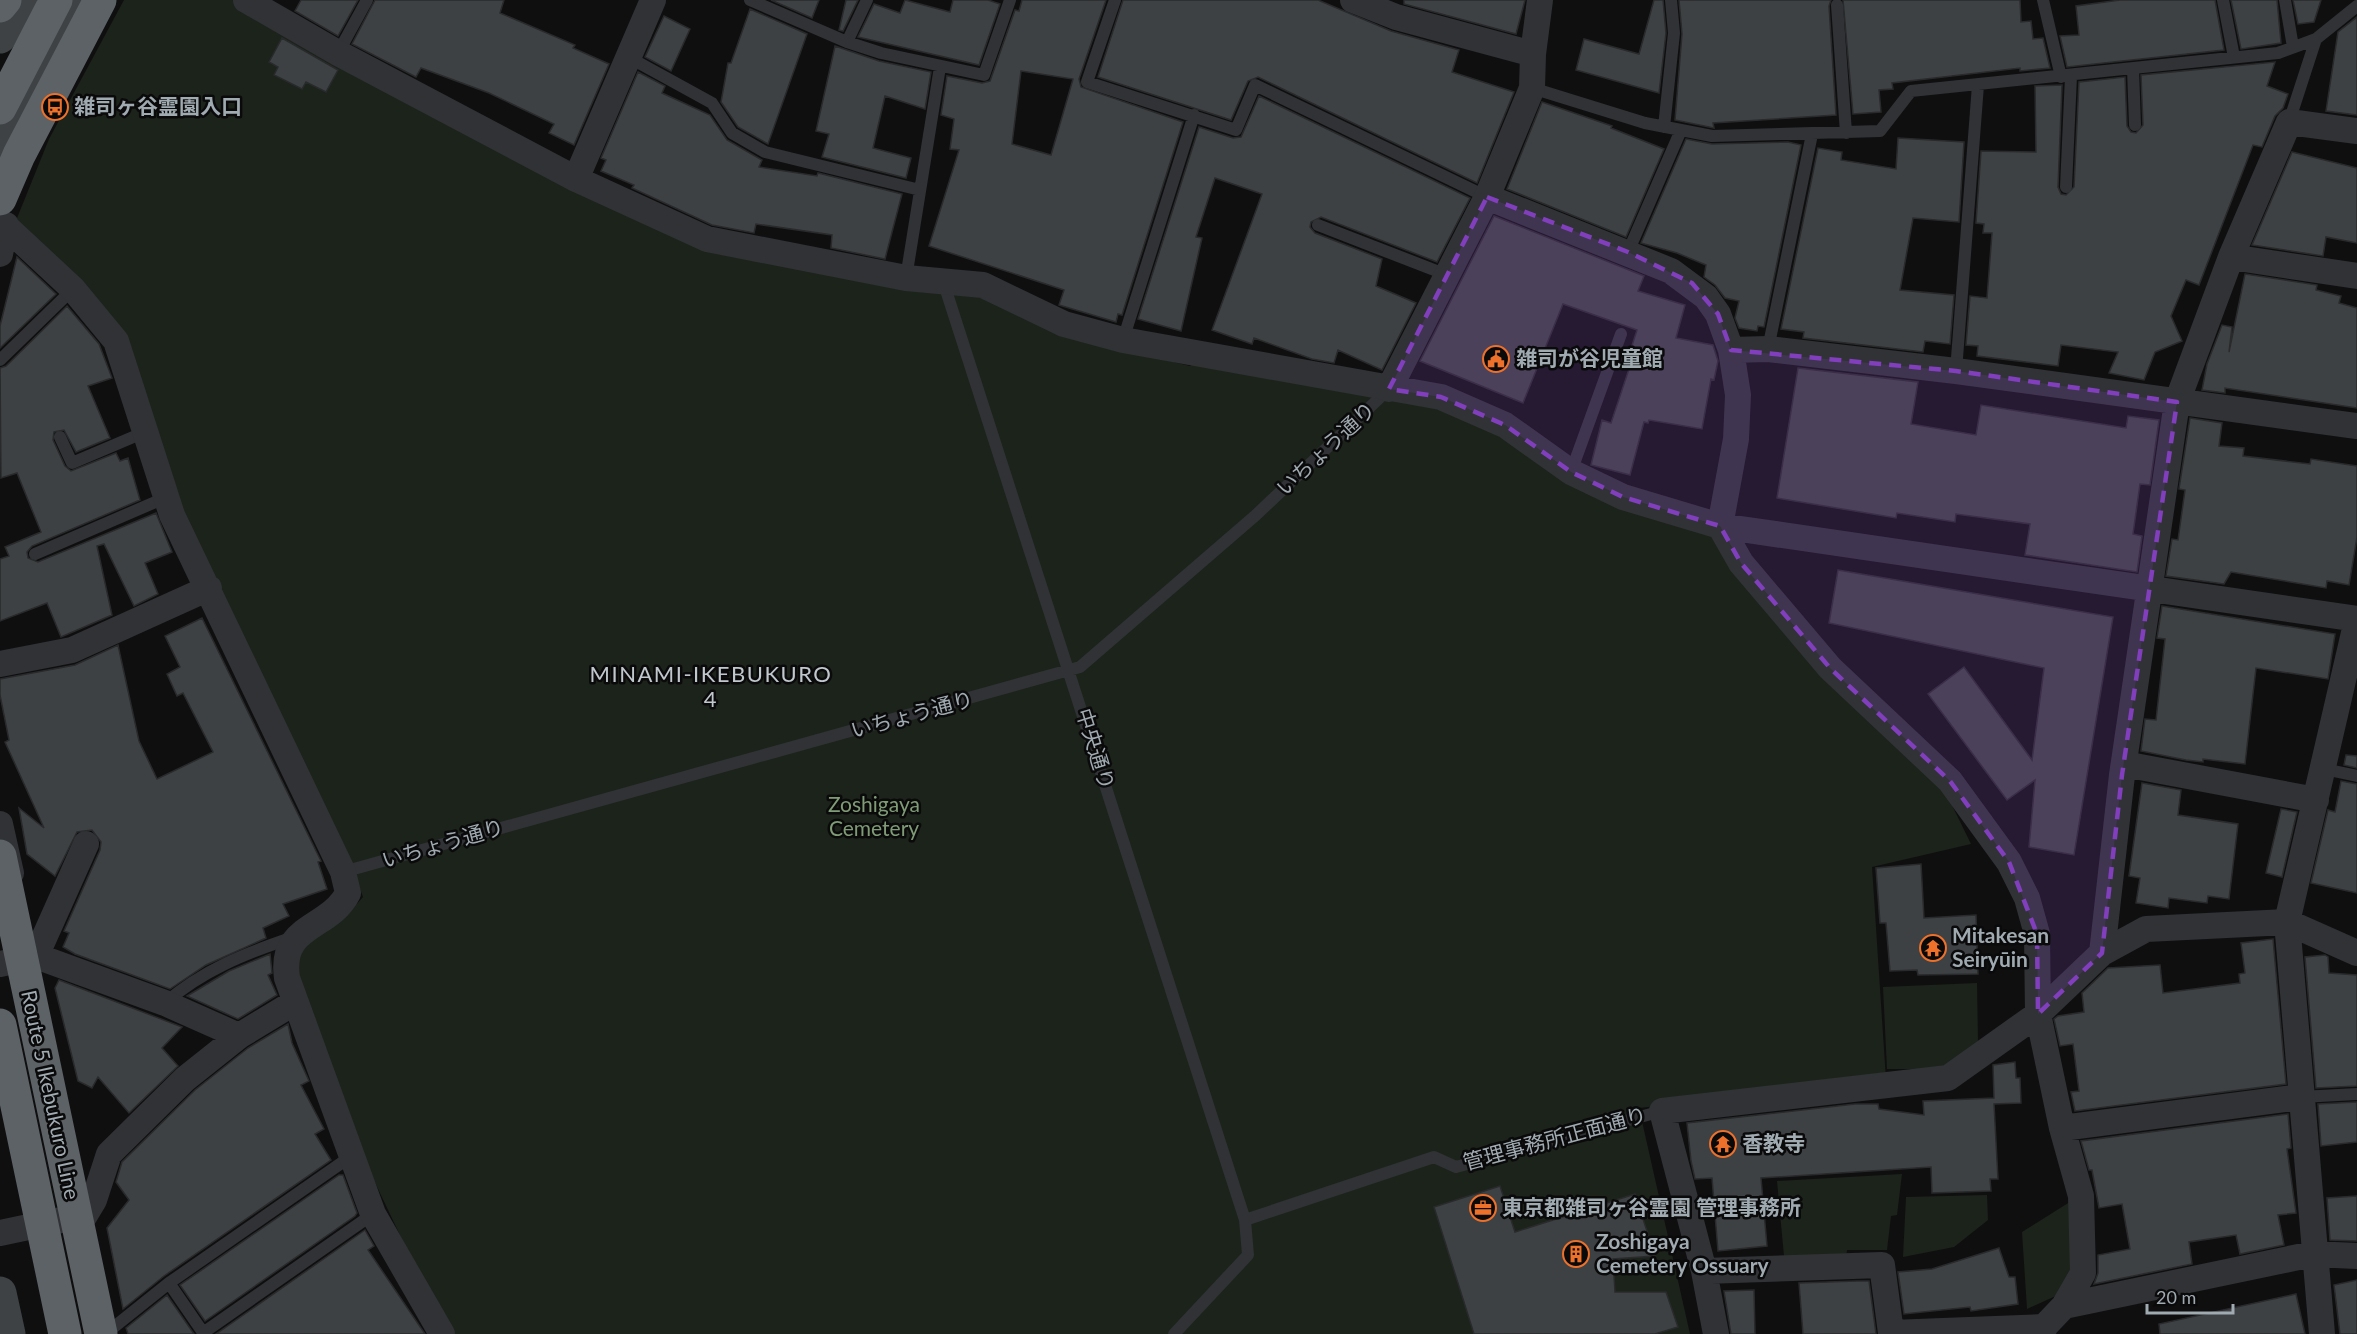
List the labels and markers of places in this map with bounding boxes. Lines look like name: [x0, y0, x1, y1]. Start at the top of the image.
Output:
bus stop icon: 雑司ヶ谷霊園入口: [40, 92, 70, 122]
place label: 雑司ヶ谷霊園入口: [74, 93, 242, 118]
public building icon: 雑司が谷児童館: [1481, 344, 1511, 374]
place label: 雑司が谷児童館: [1516, 345, 1663, 370]
place label: Mitakesan Seiryūin: [1952, 922, 2049, 971]
temple icon: Mitakesan Seiryūin: [1918, 933, 1948, 963]
temple icon: 香教寺: [1708, 1129, 1738, 1159]
place label: 香教寺: [1742, 1130, 1805, 1155]
office icon: 東京都雑司ヶ谷霊園 管理事務所: [1468, 1193, 1498, 1223]
place label: 東京都雑司ヶ谷霊園 管理事務所: [1502, 1194, 1801, 1219]
place label: Zoshigaya Cemetery Ossuary: [1596, 1228, 1770, 1277]
building icon: Zoshigaya Cemetery Ossuary: [1561, 1239, 1591, 1269]

